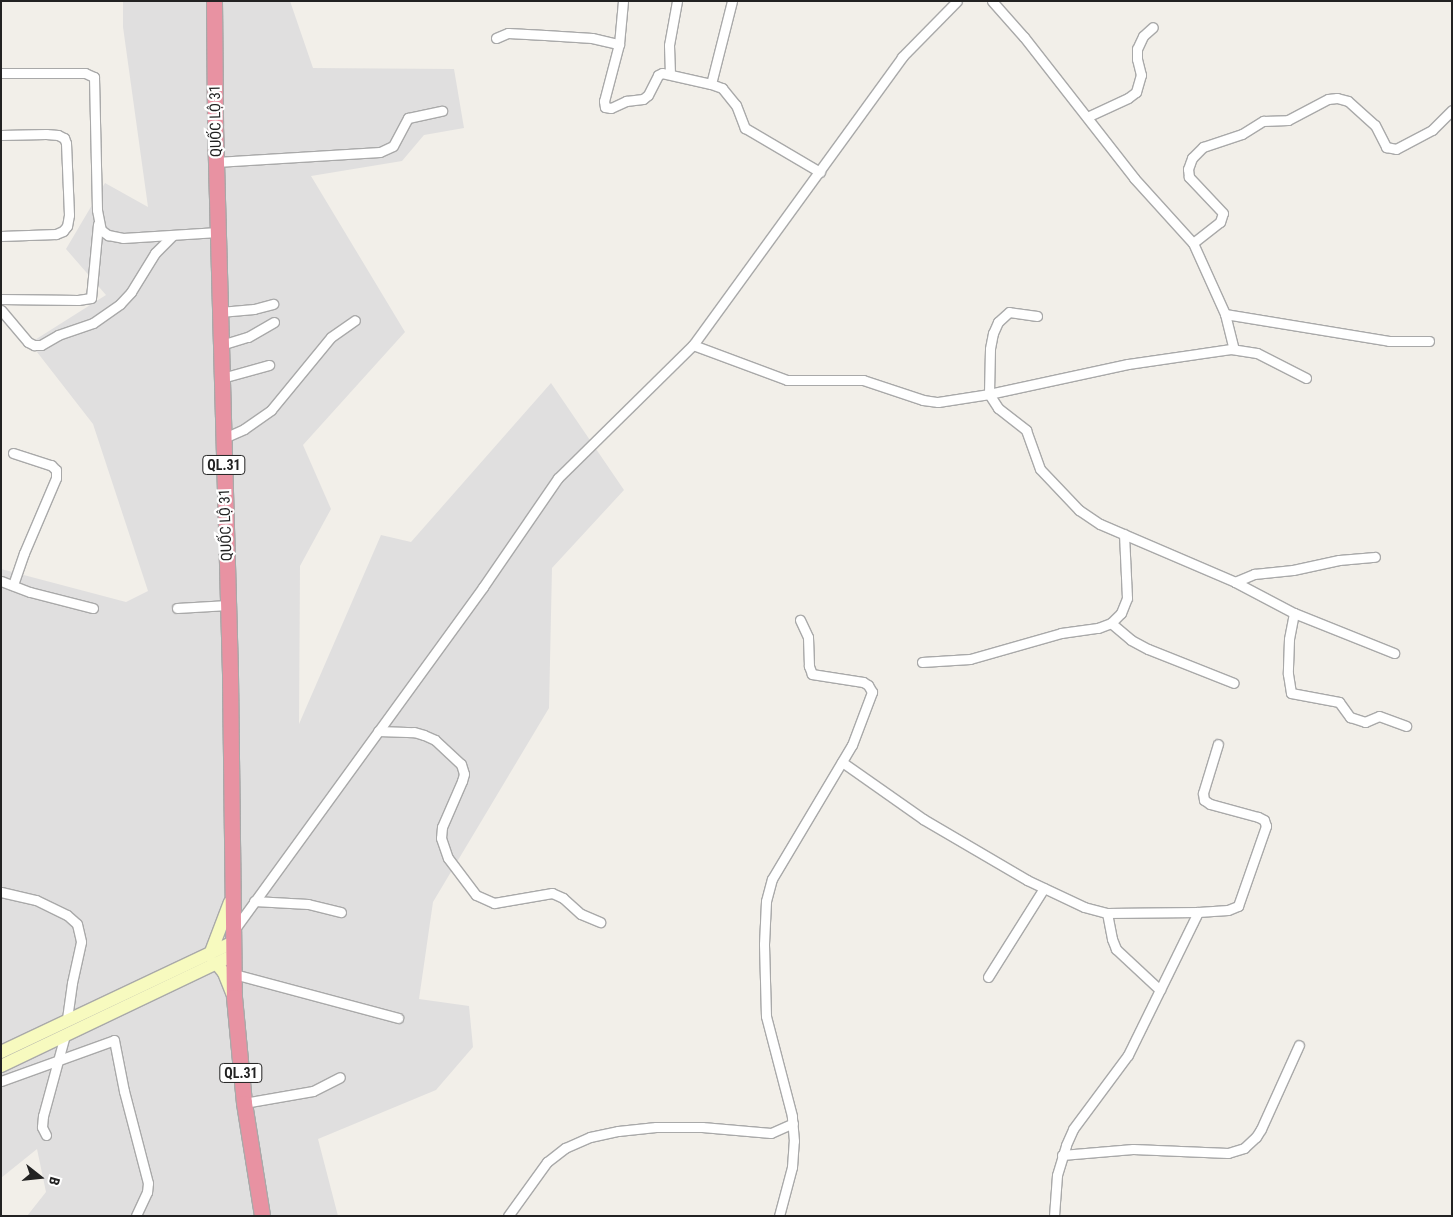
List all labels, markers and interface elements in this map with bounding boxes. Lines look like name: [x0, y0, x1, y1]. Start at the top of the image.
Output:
street label: QUỐC LỘ 31: [206, 85, 226, 157]
road number: QL.31: [202, 454, 246, 476]
street label: QUỐC LỘ 31: [216, 489, 236, 561]
road number: QL.31: [218, 1062, 264, 1084]
north arrow: [15, 1152, 65, 1202]
text: B: [46, 1175, 63, 1187]

